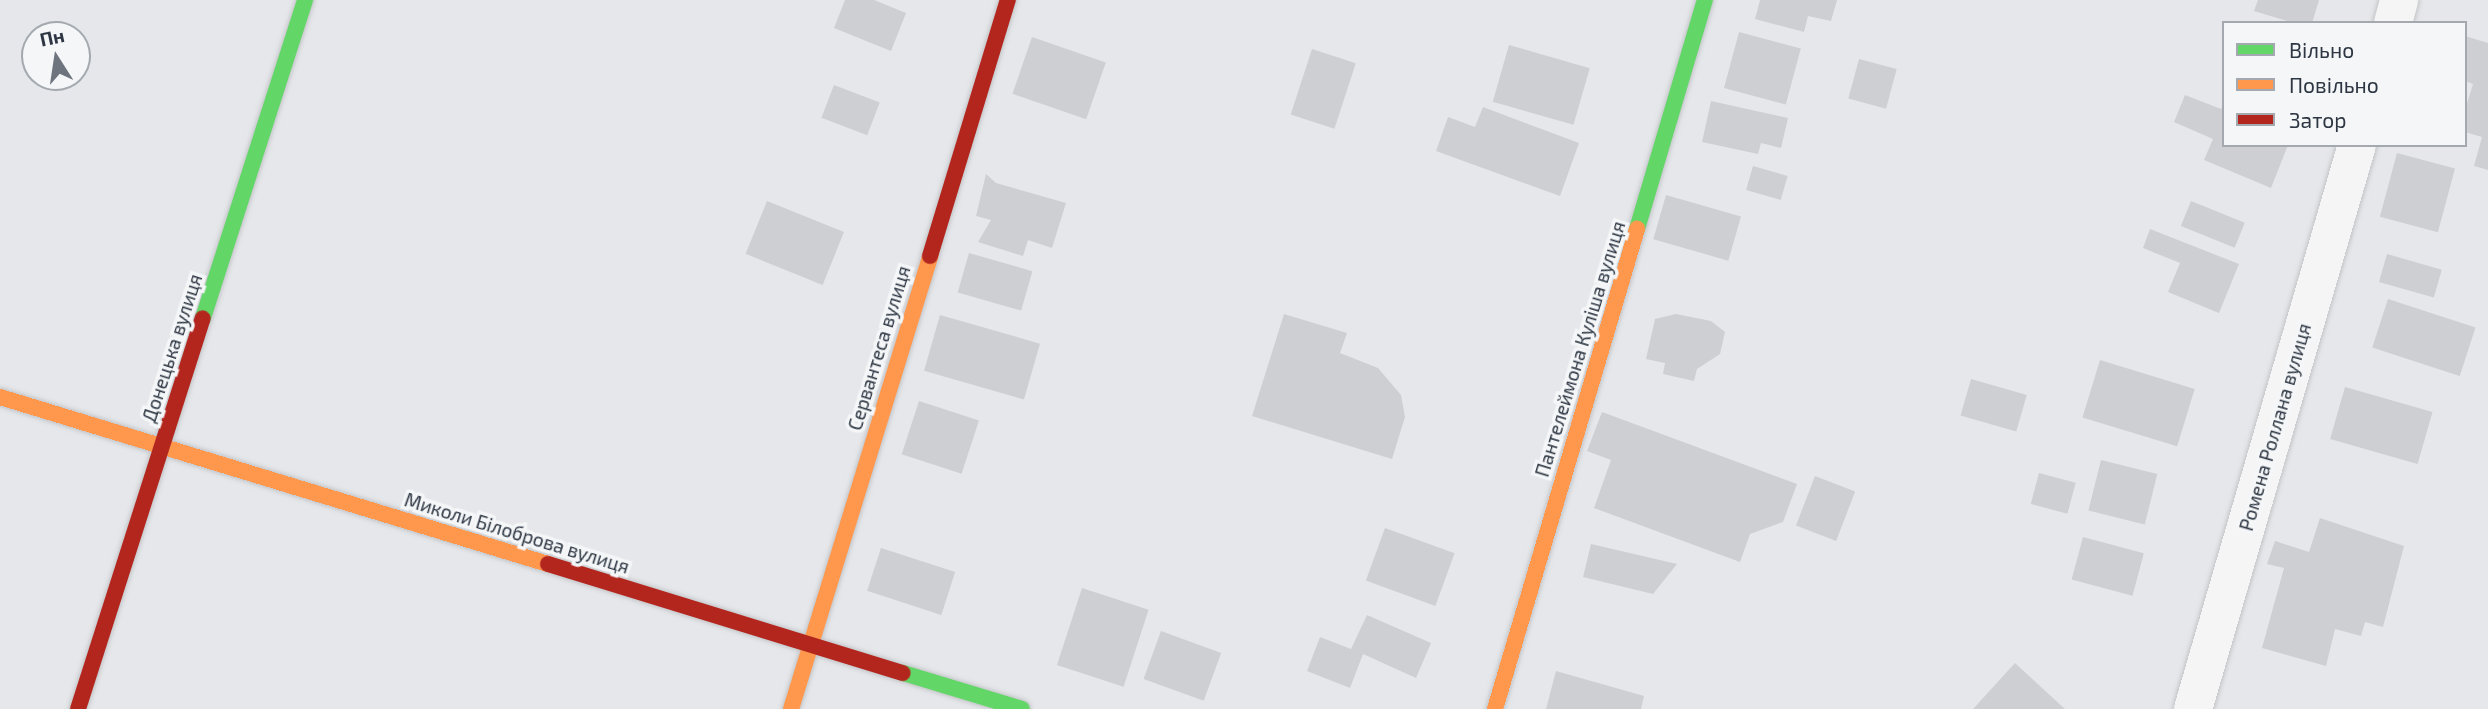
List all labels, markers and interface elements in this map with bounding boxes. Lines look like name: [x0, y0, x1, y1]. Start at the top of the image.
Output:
north arrow: [21, 21, 91, 91]
legend: [2222, 21, 2467, 147]
text: Пн: [37, 23, 66, 51]
text: Вільно: [2289, 37, 2354, 62]
text: Повільно: [2289, 72, 2379, 97]
text: Затор: [2289, 107, 2347, 132]
street label: Пантелеймона Куліша вулиця: [1530, 219, 1630, 479]
street label: Сервантеса вулиця: [843, 263, 915, 433]
street label: Донецька вулиця: [137, 271, 207, 425]
street label: Ромена Роллана вулиця: [2234, 321, 2316, 533]
street label: Миколи Білоброва вулиця: [402, 488, 632, 578]

